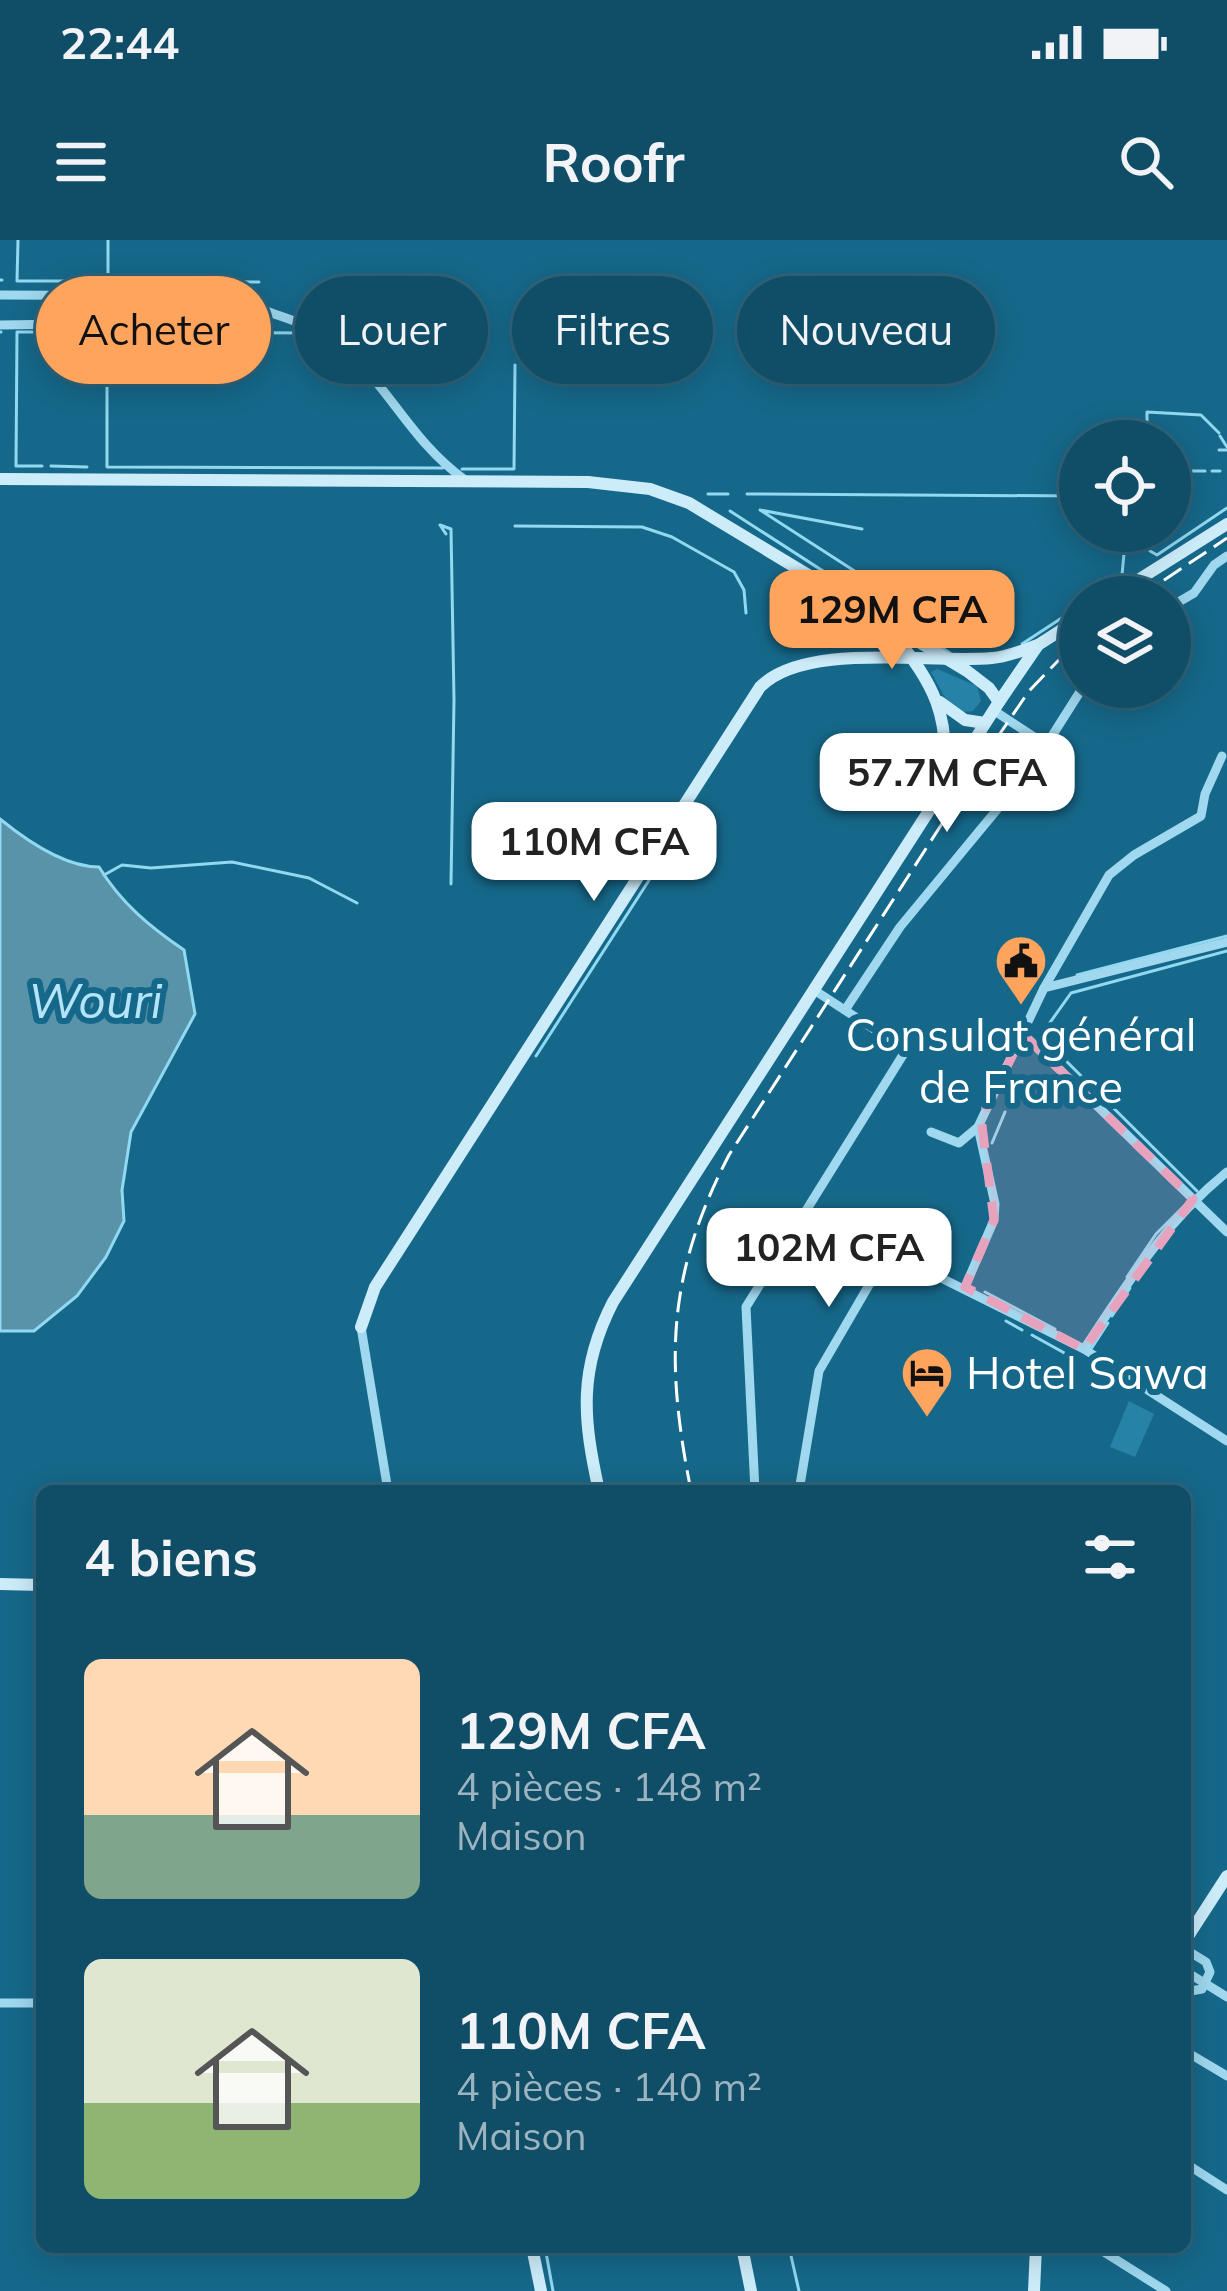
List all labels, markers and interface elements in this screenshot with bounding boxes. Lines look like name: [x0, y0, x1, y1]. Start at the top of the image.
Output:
text: 22:44: [60, 14, 179, 70]
text: Roofr: [543, 128, 684, 196]
icon: menu: [48, 129, 114, 195]
icon: search: [1113, 129, 1179, 195]
chip: Acheter: [36, 276, 271, 384]
chip: Louer: [295, 276, 488, 384]
chip: Filtres: [512, 276, 713, 384]
chip: Nouveau: [737, 276, 995, 384]
map controls: [1059, 420, 1191, 708]
button: locate: [1059, 420, 1191, 552]
pin: 129M CFA: [768, 570, 1016, 672]
button: layers: [1059, 576, 1191, 708]
text: 129M CFA: [797, 584, 987, 633]
pin: 57.7M CFA: [810, 733, 1084, 835]
text: 57.7M CFA: [847, 747, 1047, 796]
pin: 110M CFA: [470, 802, 718, 904]
text: 110M CFA: [499, 816, 689, 865]
public building icon: Consulat général de France: [993, 933, 1049, 1007]
water label: Wouri: [28, 970, 163, 1030]
place label: Consulat général de France: [845, 1006, 1197, 1114]
pin: 102M CFA: [705, 1208, 953, 1310]
text: 102M CFA: [734, 1222, 924, 1271]
place label: Hotel Sawa: [966, 1344, 1209, 1400]
hotel icon: Hotel Sawa: [899, 1345, 955, 1419]
icon: filters: [1077, 1524, 1143, 1590]
text: 4 biens: [84, 1525, 258, 1589]
text: 129M CFA: [456, 1698, 706, 1762]
icon: home: [180, 1707, 324, 1851]
text: 4 pièces · 148 m²: [456, 1762, 762, 1811]
text: Maison: [456, 1811, 587, 1860]
text: 110M CFA: [456, 1998, 706, 2062]
icon: home: [180, 2007, 324, 2151]
text: 4 pièces · 140 m²: [456, 2062, 762, 2111]
text: Maison: [456, 2111, 587, 2160]

